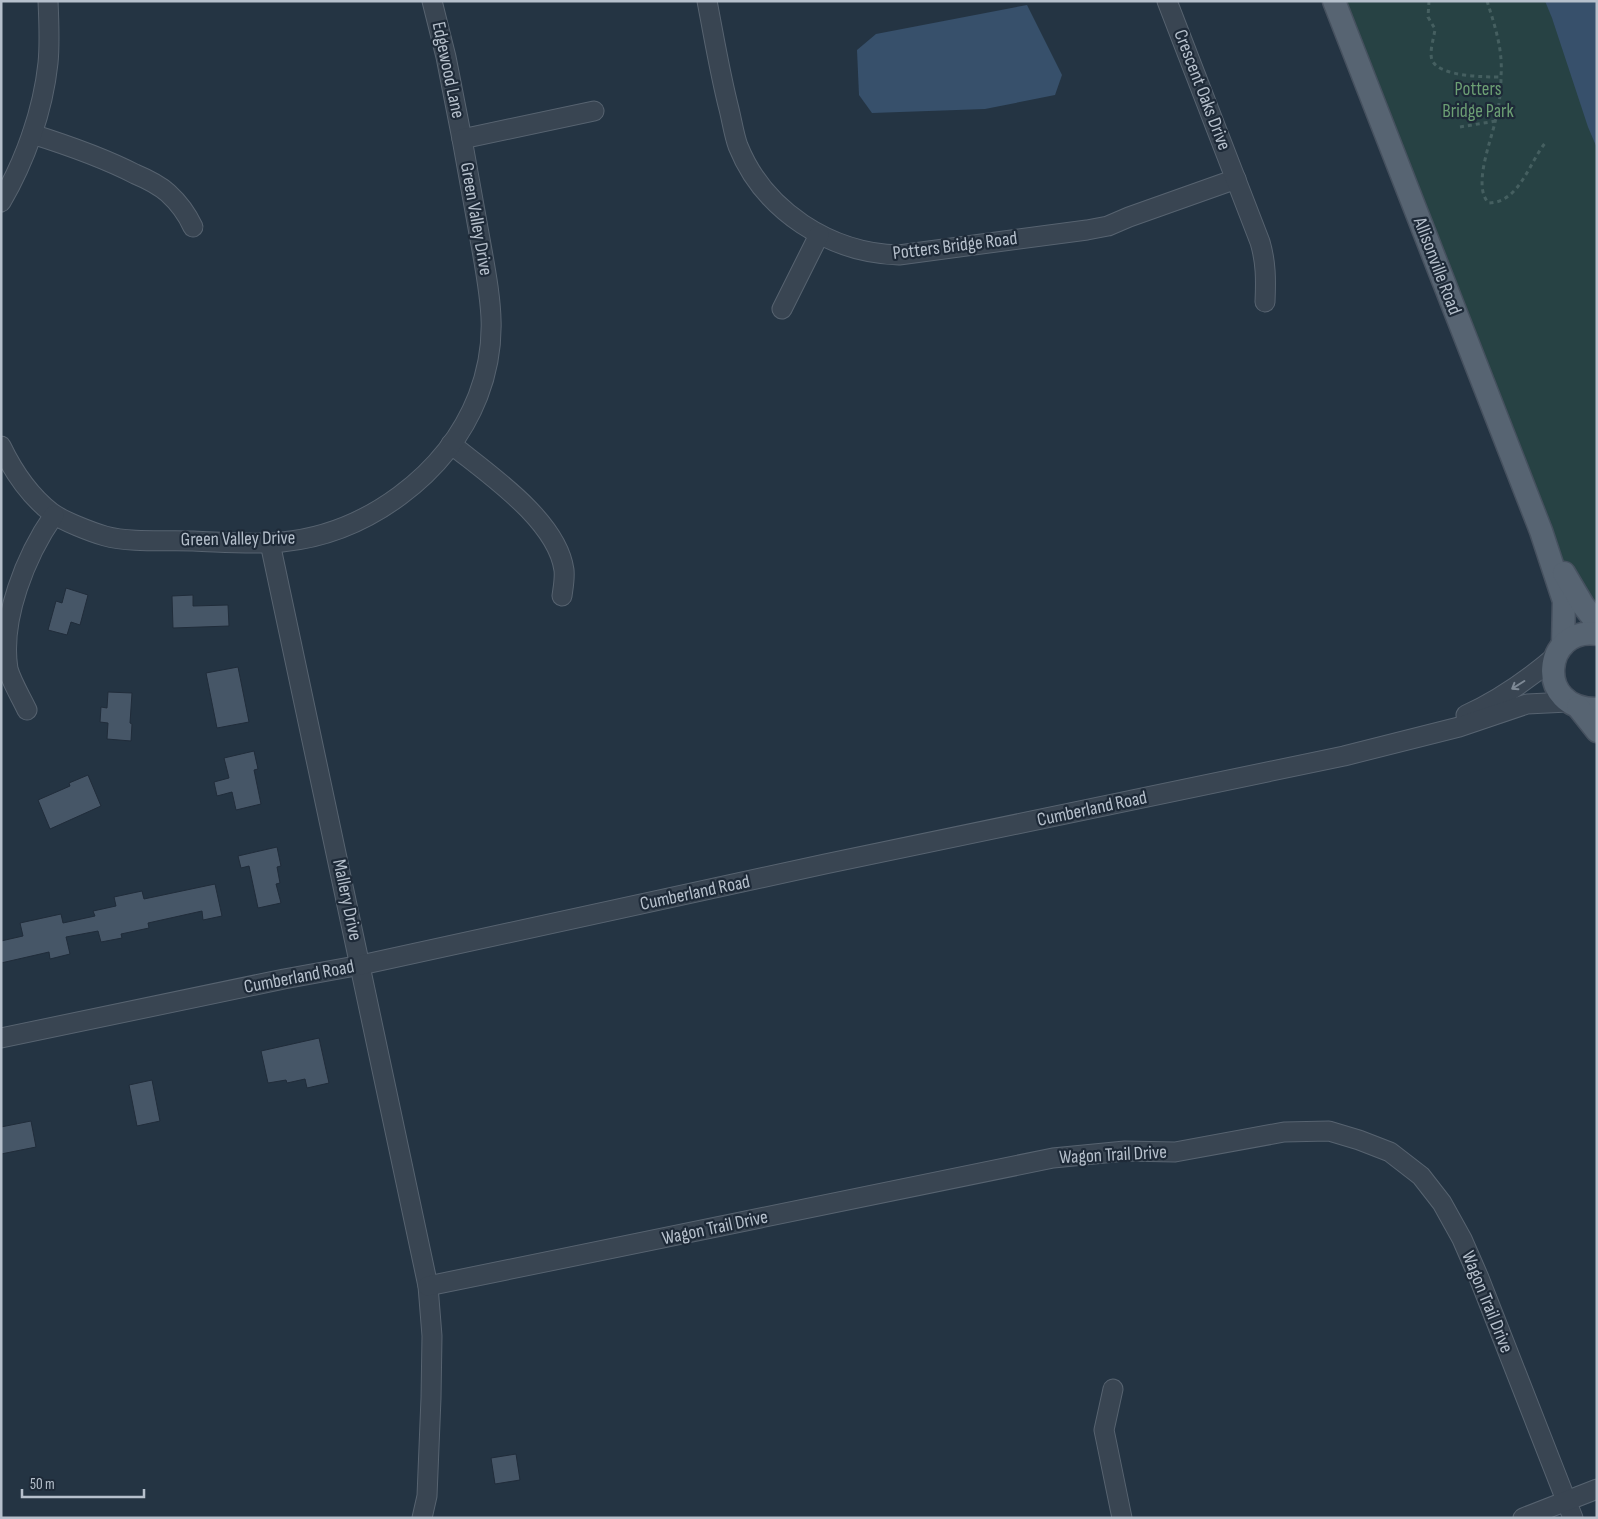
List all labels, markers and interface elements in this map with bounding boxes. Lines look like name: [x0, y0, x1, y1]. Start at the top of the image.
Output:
street label: Edgewood Lane: [427, 20, 469, 120]
street label: Crescent Oaks Drive: [1168, 26, 1236, 154]
park label: Potters Bridge Park: [1442, 78, 1514, 123]
street label: Green Valley Drive: [455, 161, 497, 277]
street label: Allisonville Road: [1408, 213, 1466, 318]
street label: Potters Bridge Road: [891, 227, 1019, 265]
street label: Green Valley Drive: [181, 527, 295, 551]
one-way arrow: [1512, 681, 1526, 691]
street label: Cumberland Road: [1035, 786, 1149, 832]
street label: Mallery Drive: [327, 857, 367, 943]
street label: Cumberland Road: [638, 870, 752, 916]
street label: Cumberland Road: [242, 955, 356, 999]
street label: Wagon Trail Drive: [1059, 1141, 1167, 1169]
street label: Wagon Trail Drive: [660, 1206, 770, 1250]
street label: Wagon Trail Drive: [1456, 1248, 1518, 1356]
scale bar: [22, 1466, 145, 1498]
text: 50 m: [30, 1475, 55, 1494]

